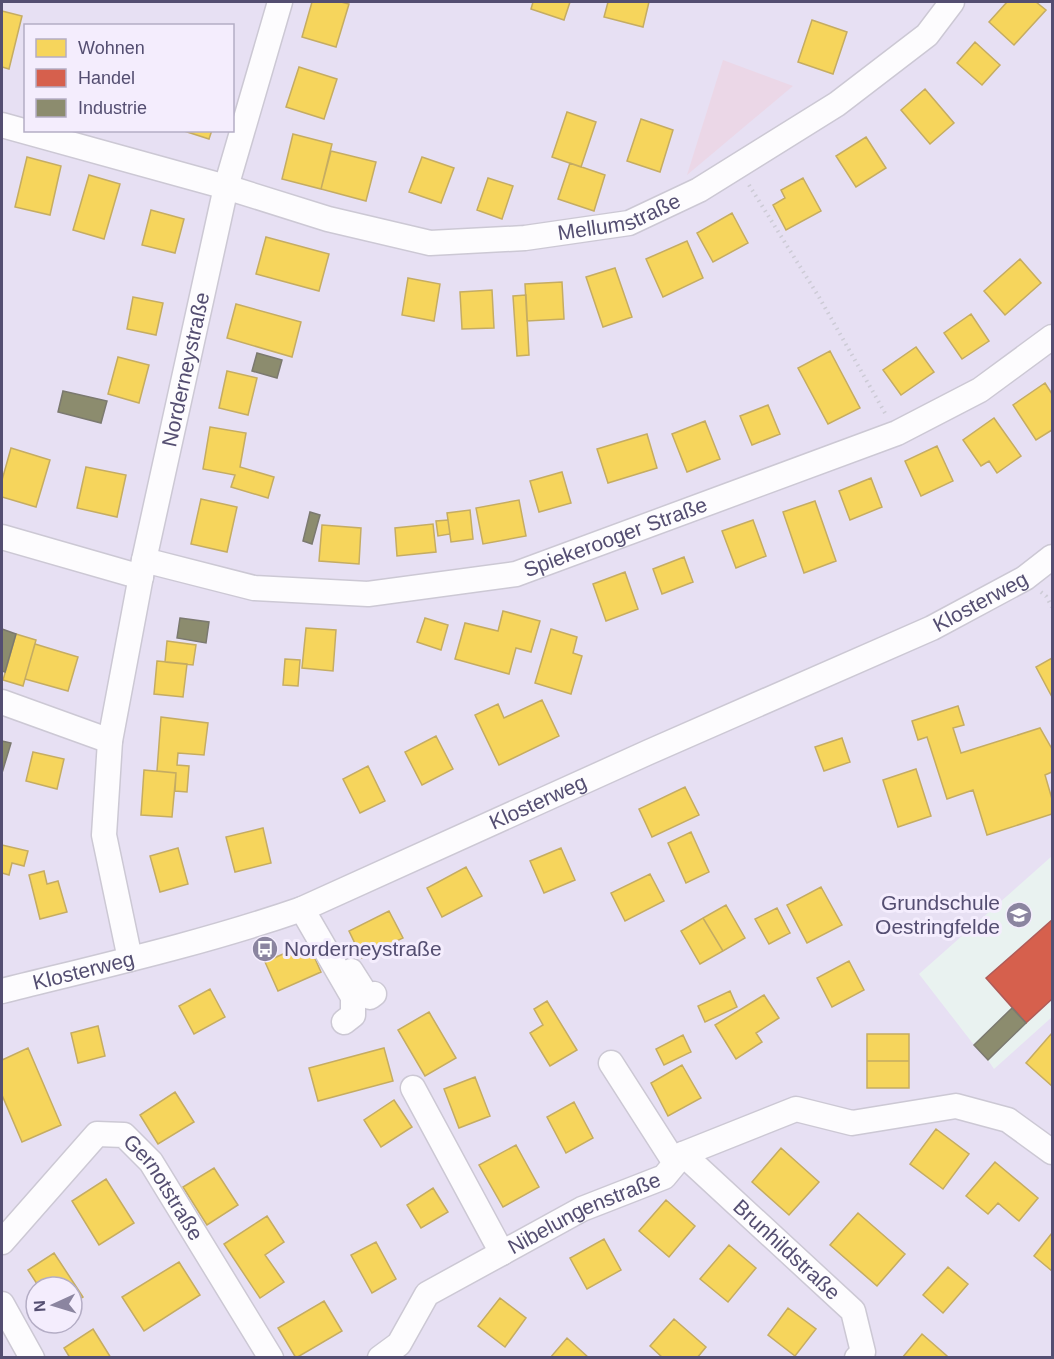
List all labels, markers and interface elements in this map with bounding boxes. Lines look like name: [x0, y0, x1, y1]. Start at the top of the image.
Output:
legend: [24, 24, 234, 132]
text: Wohnen: [78, 38, 145, 58]
text: Handel: [78, 68, 135, 88]
text: Industrie: [78, 98, 147, 118]
street label: Mellumstraße: [556, 189, 684, 244]
street label: Norderneystraße: [157, 290, 214, 449]
street label: Spiekerooger Straße: [520, 492, 710, 581]
street label: Klosterweg: [929, 567, 1031, 636]
street label: Klosterweg: [486, 770, 590, 834]
place label: Grundschule Oestringfelde: [875, 891, 1000, 938]
school or university icon: Grundschule Oestringfelde: [1004, 900, 1034, 930]
bus stop icon: Norderneystraße: [250, 934, 280, 964]
place label: Norderneystraße: [284, 937, 442, 960]
street label: Klosterweg: [30, 947, 137, 994]
street label: Gernotstraße: [119, 1130, 208, 1244]
street label: Nibelungenstraße: [504, 1168, 664, 1258]
street label: Brunhildstraße: [729, 1194, 845, 1304]
north arrow: [24, 1275, 84, 1335]
text: N: [31, 1300, 48, 1312]

